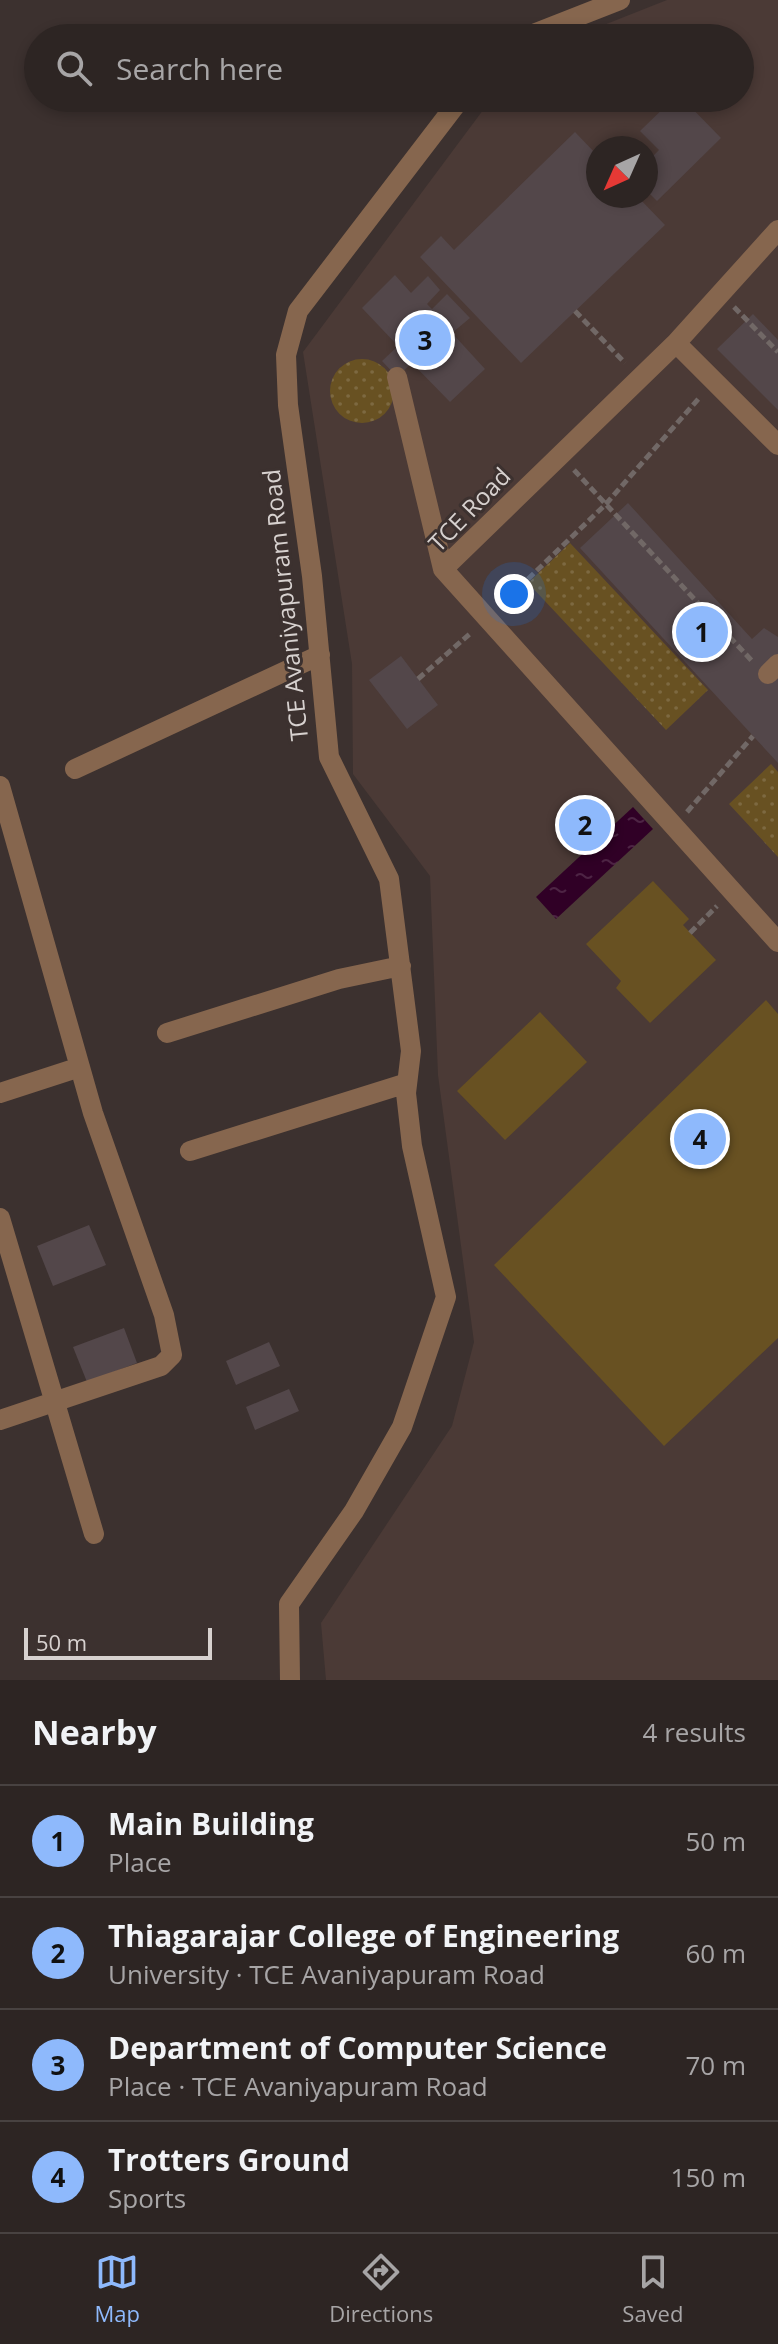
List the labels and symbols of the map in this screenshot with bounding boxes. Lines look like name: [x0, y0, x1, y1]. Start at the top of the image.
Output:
north arrow: [586, 136, 658, 208]
pin: 3: [399, 310, 451, 370]
street label: TCE Road: [421, 460, 517, 558]
street label: TCE Avaniyapuram Road: [254, 468, 315, 743]
your location: [494, 574, 534, 614]
pin: 1: [676, 602, 728, 662]
pin: 2: [559, 795, 611, 855]
pin: 4: [674, 1109, 726, 1169]
scale bar: [24, 1624, 212, 1660]

